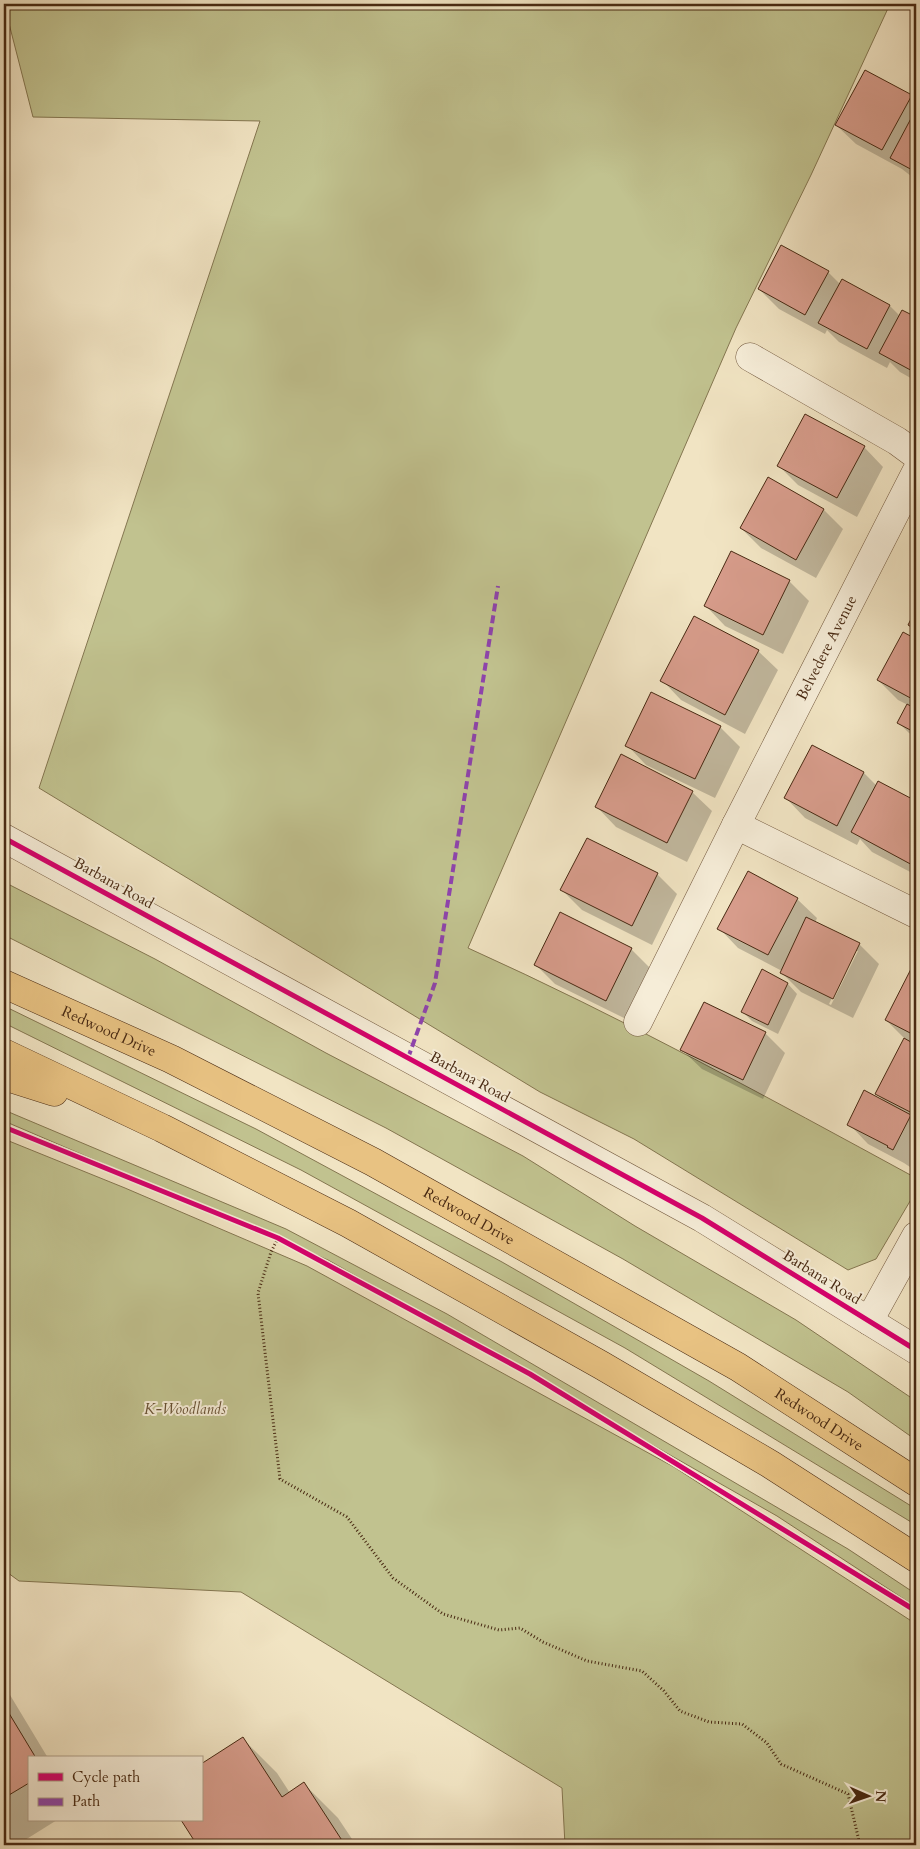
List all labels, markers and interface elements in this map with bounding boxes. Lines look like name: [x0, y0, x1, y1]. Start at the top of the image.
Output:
street label: Belvedere Avenue: [791, 592, 862, 704]
street label: Barbana Road: [70, 853, 158, 913]
street label: Redwood Drive: [58, 1001, 160, 1061]
street label: Barbana Road: [426, 1047, 514, 1107]
street label: Redwood Drive: [420, 1182, 518, 1250]
street label: Barbana Road: [779, 1245, 865, 1309]
street label: Redwood Drive: [771, 1383, 867, 1456]
park label: K-Woodlands: [144, 1399, 226, 1419]
legend: [28, 1756, 202, 1822]
text: Cycle path: [72, 1767, 141, 1787]
north arrow: [842, 1772, 892, 1822]
text: N: [871, 1790, 890, 1803]
text: Path: [72, 1791, 101, 1811]

